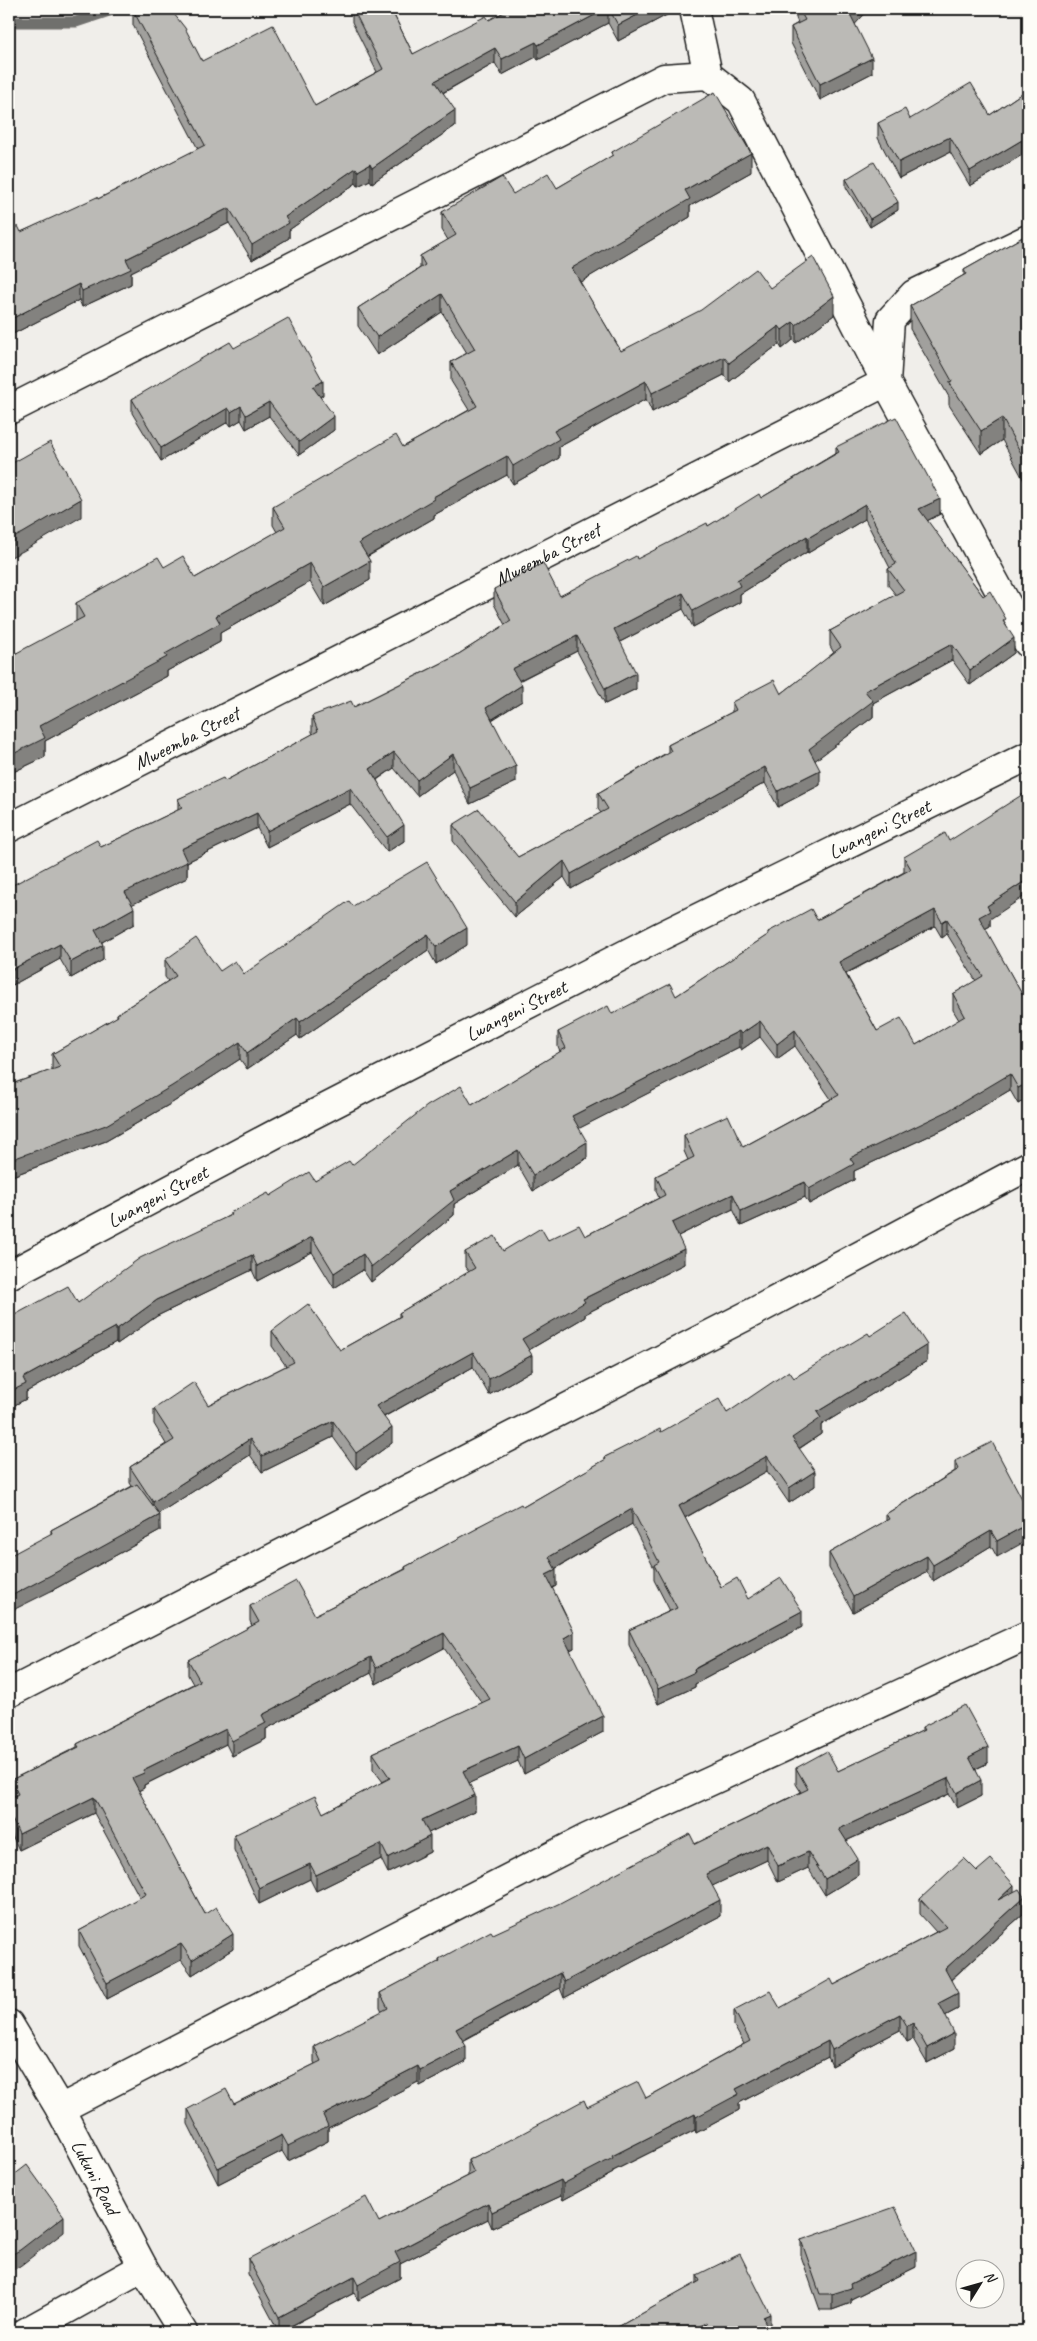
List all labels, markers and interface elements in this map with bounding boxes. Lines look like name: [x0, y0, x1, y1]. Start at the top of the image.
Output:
street label: Mweemba Street: [491, 516, 608, 592]
street label: Mweemba Street: [130, 699, 247, 776]
street label: Lwangeni Street: [825, 793, 937, 865]
street label: Lwangeni Street: [462, 973, 573, 1047]
street label: Lwangeni Street: [103, 1159, 214, 1234]
street label: Lukuni Road: [65, 2136, 127, 2222]
north arrow: [954, 2258, 1004, 2308]
text: N: [981, 2268, 1001, 2287]

